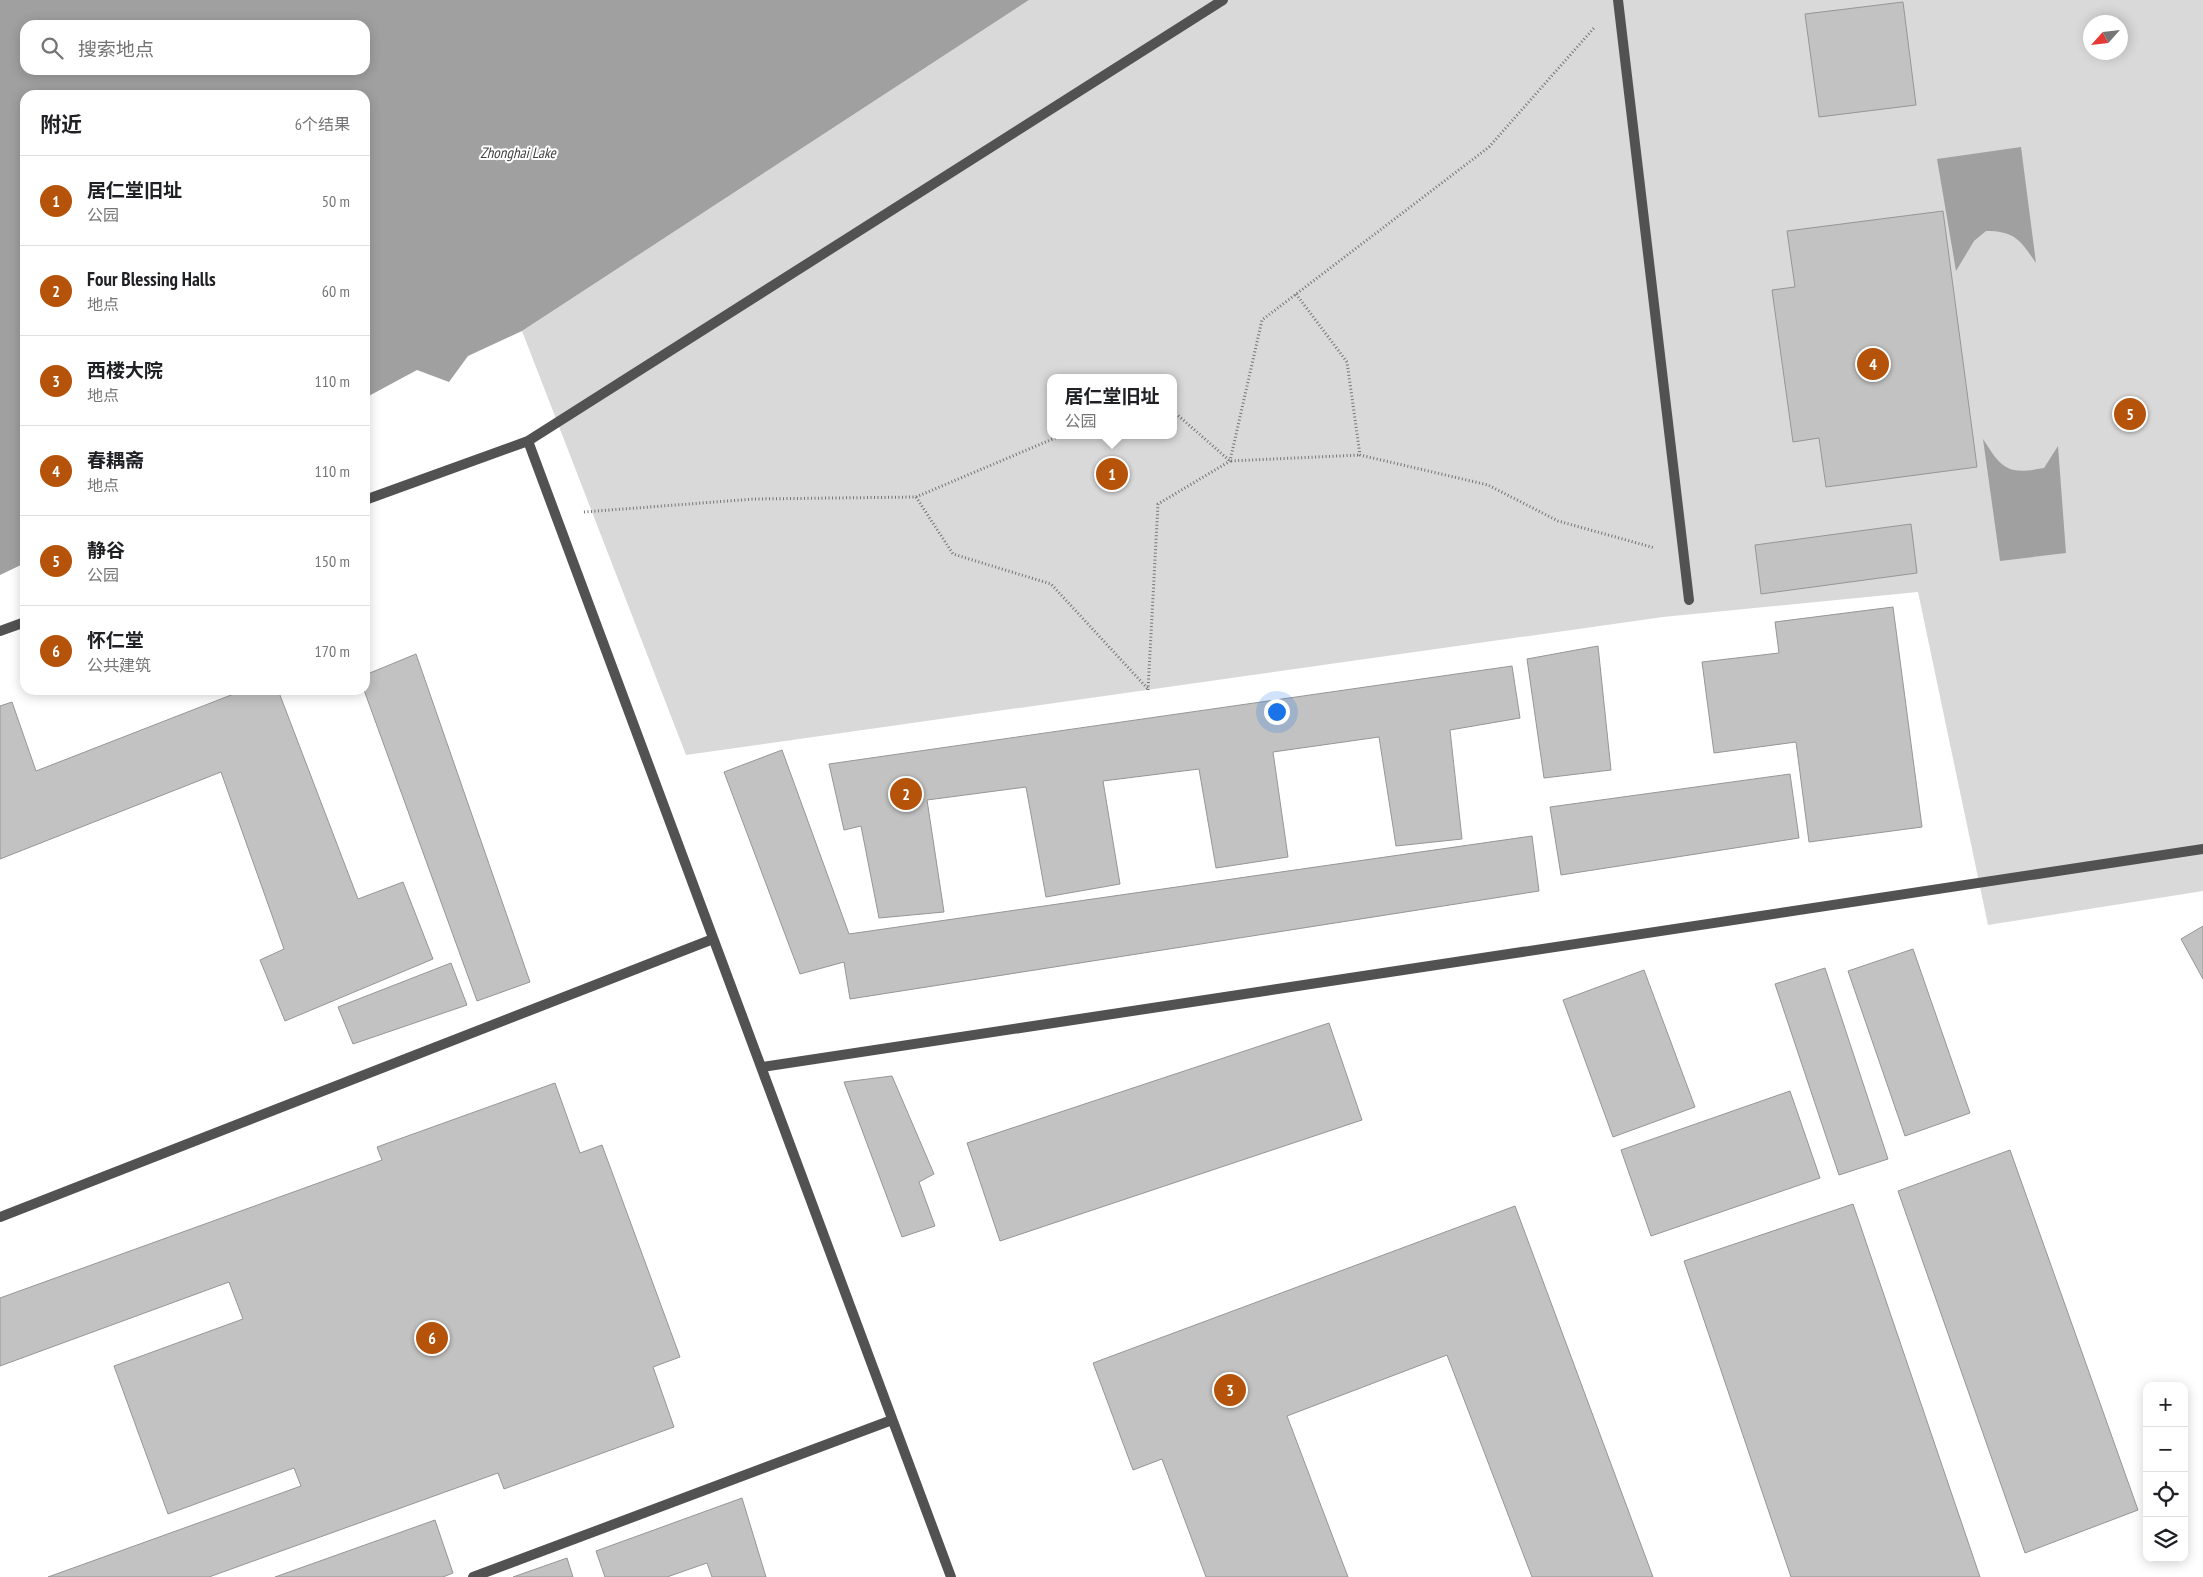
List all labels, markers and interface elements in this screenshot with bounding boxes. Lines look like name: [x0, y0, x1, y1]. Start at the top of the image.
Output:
north arrow: [2083, 15, 2128, 60]
search box: [20, 20, 370, 75]
icon: search: [38, 34, 66, 62]
text: 搜索地点: [78, 37, 154, 61]
text: 附近: [40, 111, 82, 138]
text: 6个结果: [295, 114, 350, 134]
water label: Zhonghai Lake: [480, 143, 557, 162]
text: 居仁堂旧址: [87, 178, 182, 202]
text: 1: [52, 191, 60, 211]
text: 50 m: [322, 191, 350, 211]
text: 公园: [87, 205, 119, 225]
text: Four Blessing Halls: [87, 267, 216, 291]
text: 2: [52, 281, 60, 301]
text: 60 m: [322, 281, 350, 301]
text: 地点: [87, 294, 119, 314]
pin: 4: [1857, 345, 1889, 383]
text: 西楼大院: [87, 358, 163, 382]
text: 3: [52, 371, 60, 391]
text: 110 m: [315, 371, 350, 391]
popup: [1047, 374, 1177, 439]
text: 居仁堂旧址: [1064, 384, 1160, 408]
text: 地点: [87, 385, 119, 405]
pin: 5: [2114, 395, 2146, 433]
text: 公园: [1064, 411, 1097, 431]
text: 春耦斋: [87, 448, 144, 472]
pin: 1: [1096, 455, 1128, 493]
text: 4: [52, 461, 60, 481]
text: 110 m: [315, 461, 350, 481]
text: 地点: [87, 475, 119, 495]
text: 静谷: [87, 538, 125, 562]
text: 5: [52, 551, 60, 571]
text: 150 m: [315, 551, 350, 571]
text: 公园: [87, 565, 119, 585]
text: 怀仁堂: [87, 628, 144, 652]
text: 6: [52, 641, 60, 661]
text: 170 m: [315, 641, 350, 661]
text: 公共建筑: [87, 655, 151, 675]
your location: [1264, 699, 1290, 725]
pin: 2: [890, 775, 922, 813]
pin: 6: [416, 1319, 448, 1357]
pin: 3: [1214, 1371, 1246, 1409]
map controls: [2143, 1382, 2188, 1562]
button: +: [2143, 1382, 2188, 1427]
button: −: [2143, 1427, 2188, 1472]
button: locate: [2143, 1472, 2188, 1517]
button: layers: [2143, 1517, 2188, 1562]

